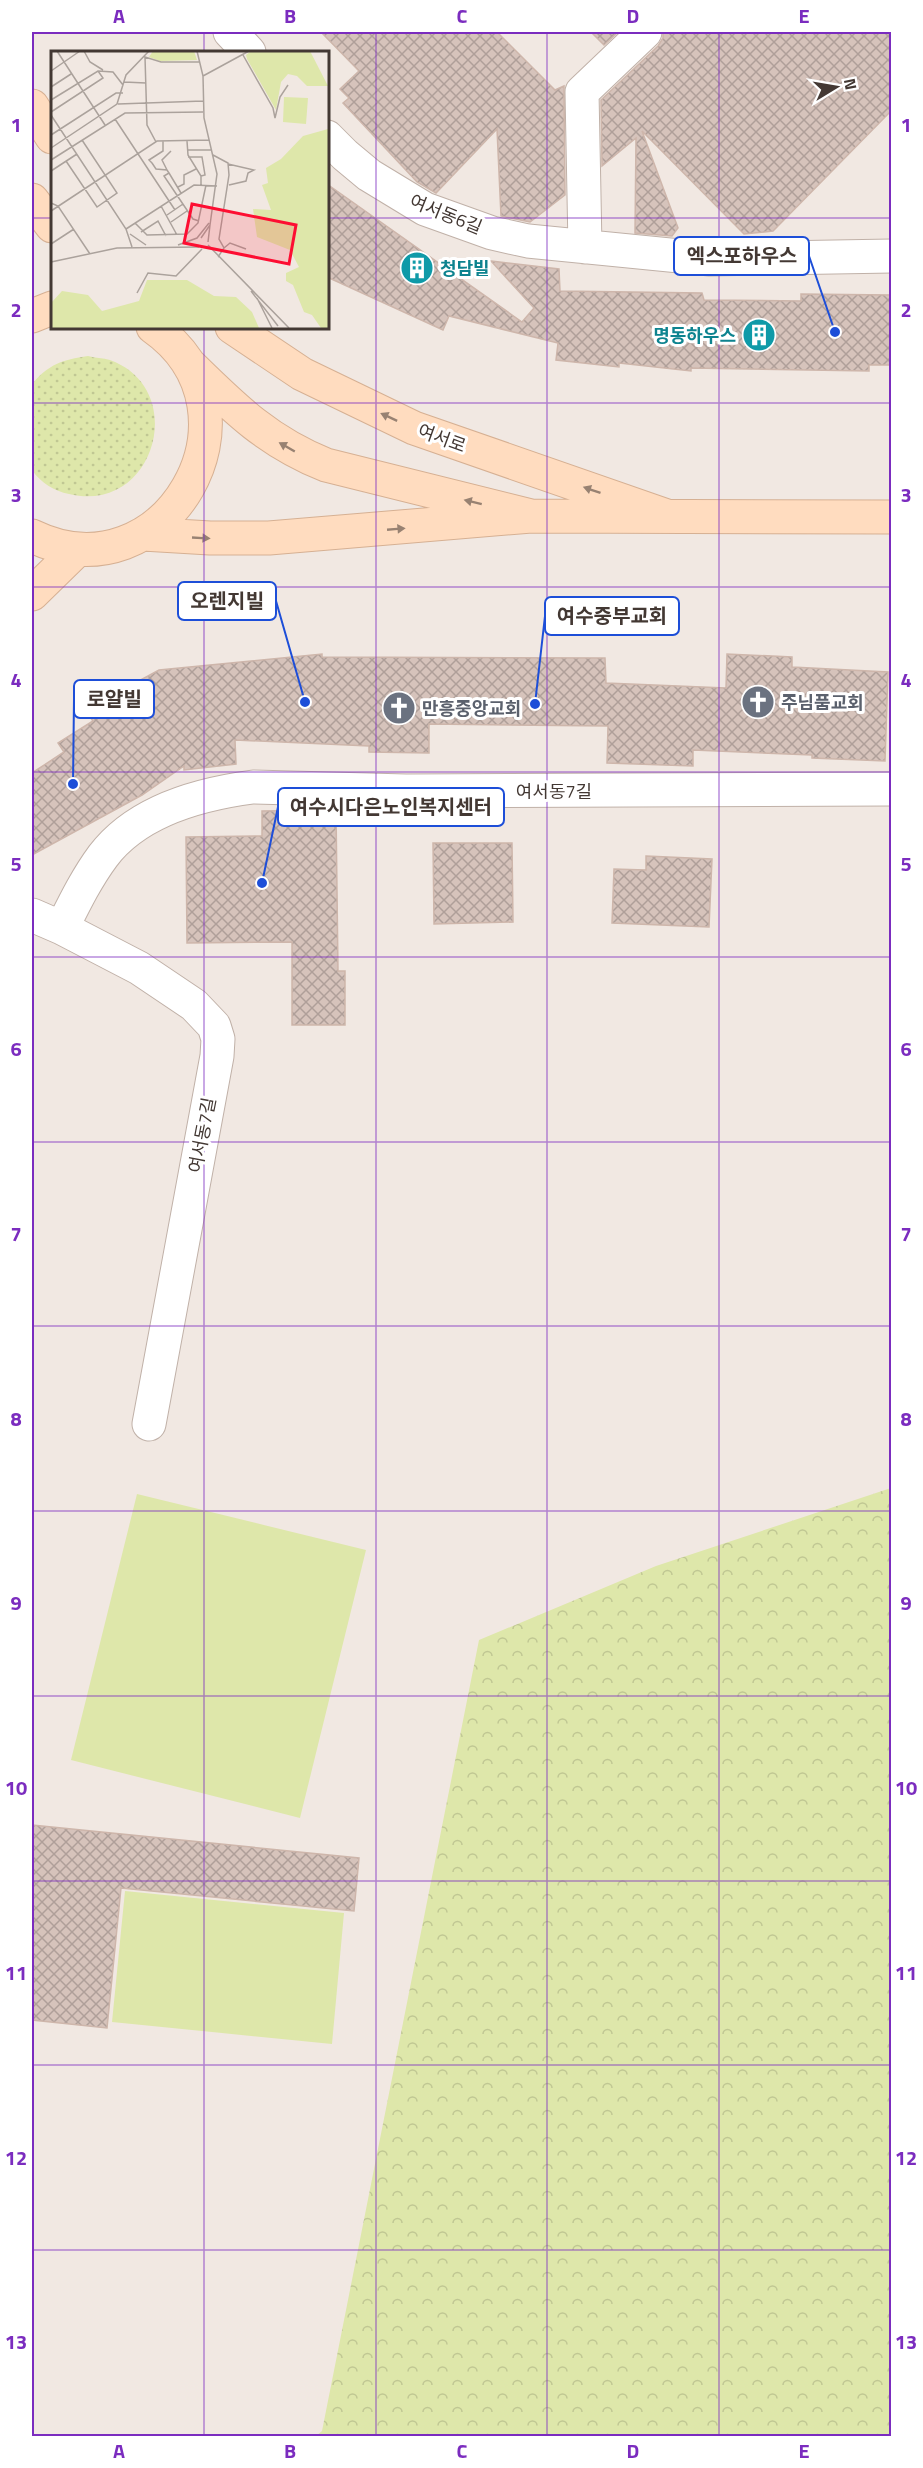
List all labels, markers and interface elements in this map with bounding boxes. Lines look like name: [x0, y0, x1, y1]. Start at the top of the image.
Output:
text: A: [113, 0, 125, 31]
text: B: [284, 0, 296, 31]
text: C: [457, 0, 468, 31]
text: D: [627, 0, 639, 31]
text: E: [798, 0, 810, 31]
inset map: [51, 51, 328, 328]
north arrow: [806, 57, 866, 117]
text: N: [838, 76, 864, 92]
text: 1: [10, 109, 22, 140]
text: 1: [900, 109, 912, 140]
street label: 여서동6길: [406, 187, 486, 241]
callout: 엑스포하우스: [674, 237, 809, 275]
text: 엑스포하우스: [687, 240, 797, 271]
building icon: 청담빌: [399, 250, 435, 286]
place label: 청담빌: [440, 255, 490, 282]
text: 2: [10, 294, 22, 325]
text: 2: [900, 294, 912, 325]
building icon: 명동하우스: [741, 317, 777, 353]
place label: 명동하우스: [653, 322, 736, 349]
one-way arrow: [381, 412, 398, 421]
street label: 여서로: [414, 417, 470, 459]
one-way arrow: [278, 442, 295, 452]
text: 3: [10, 479, 22, 510]
text: 3: [900, 479, 912, 510]
one-way arrow: [583, 485, 601, 495]
one-way arrow: [464, 496, 483, 506]
one-way arrow: [386, 524, 405, 534]
one-way arrow: [191, 533, 210, 542]
callout: 오렌지빌: [178, 582, 276, 620]
text: 오렌지빌: [190, 585, 264, 616]
callout: 여수중부교회: [545, 597, 679, 635]
text: 여수중부교회: [557, 600, 667, 631]
text: 4: [10, 664, 22, 695]
text: 4: [900, 664, 912, 695]
callout: 로얄빌: [74, 680, 154, 718]
text: 로얄빌: [86, 683, 142, 714]
church icon: 주님품교회: [740, 684, 776, 720]
place label: 주님품교회: [781, 689, 864, 716]
church icon: 만흥중앙교회: [381, 690, 417, 726]
place label: 만흥중앙교회: [422, 695, 521, 722]
street label: 여서동7길: [516, 778, 592, 805]
callout: 여수시다은노인복지센터: [278, 788, 504, 826]
text: 여수시다은노인복지센터: [290, 791, 492, 822]
text: 5: [10, 848, 22, 879]
text: 5: [900, 848, 912, 879]
text: 6: [10, 1033, 22, 1064]
text: 6: [900, 1033, 912, 1064]
street label: 여서동7길: [181, 1095, 223, 1175]
text: 7: [10, 1218, 22, 1249]
text: 7: [900, 1218, 912, 1249]
text: 8: [10, 1403, 22, 1434]
text: 8: [900, 1403, 912, 1434]
text: 9: [10, 1587, 22, 1618]
text: 9: [900, 1587, 912, 1618]
text: 10: [5, 1772, 27, 1803]
text: 10: [895, 1772, 917, 1803]
text: 11: [5, 1957, 27, 1988]
text: 11: [895, 1957, 917, 1988]
text: 12: [5, 2142, 27, 2173]
text: 12: [895, 2142, 917, 2173]
text: 13: [5, 2326, 27, 2357]
text: 13: [895, 2326, 917, 2357]
text: A: [113, 2435, 125, 2466]
text: B: [284, 2435, 296, 2466]
text: C: [457, 2435, 468, 2466]
text: D: [627, 2435, 639, 2466]
text: E: [798, 2435, 810, 2466]

